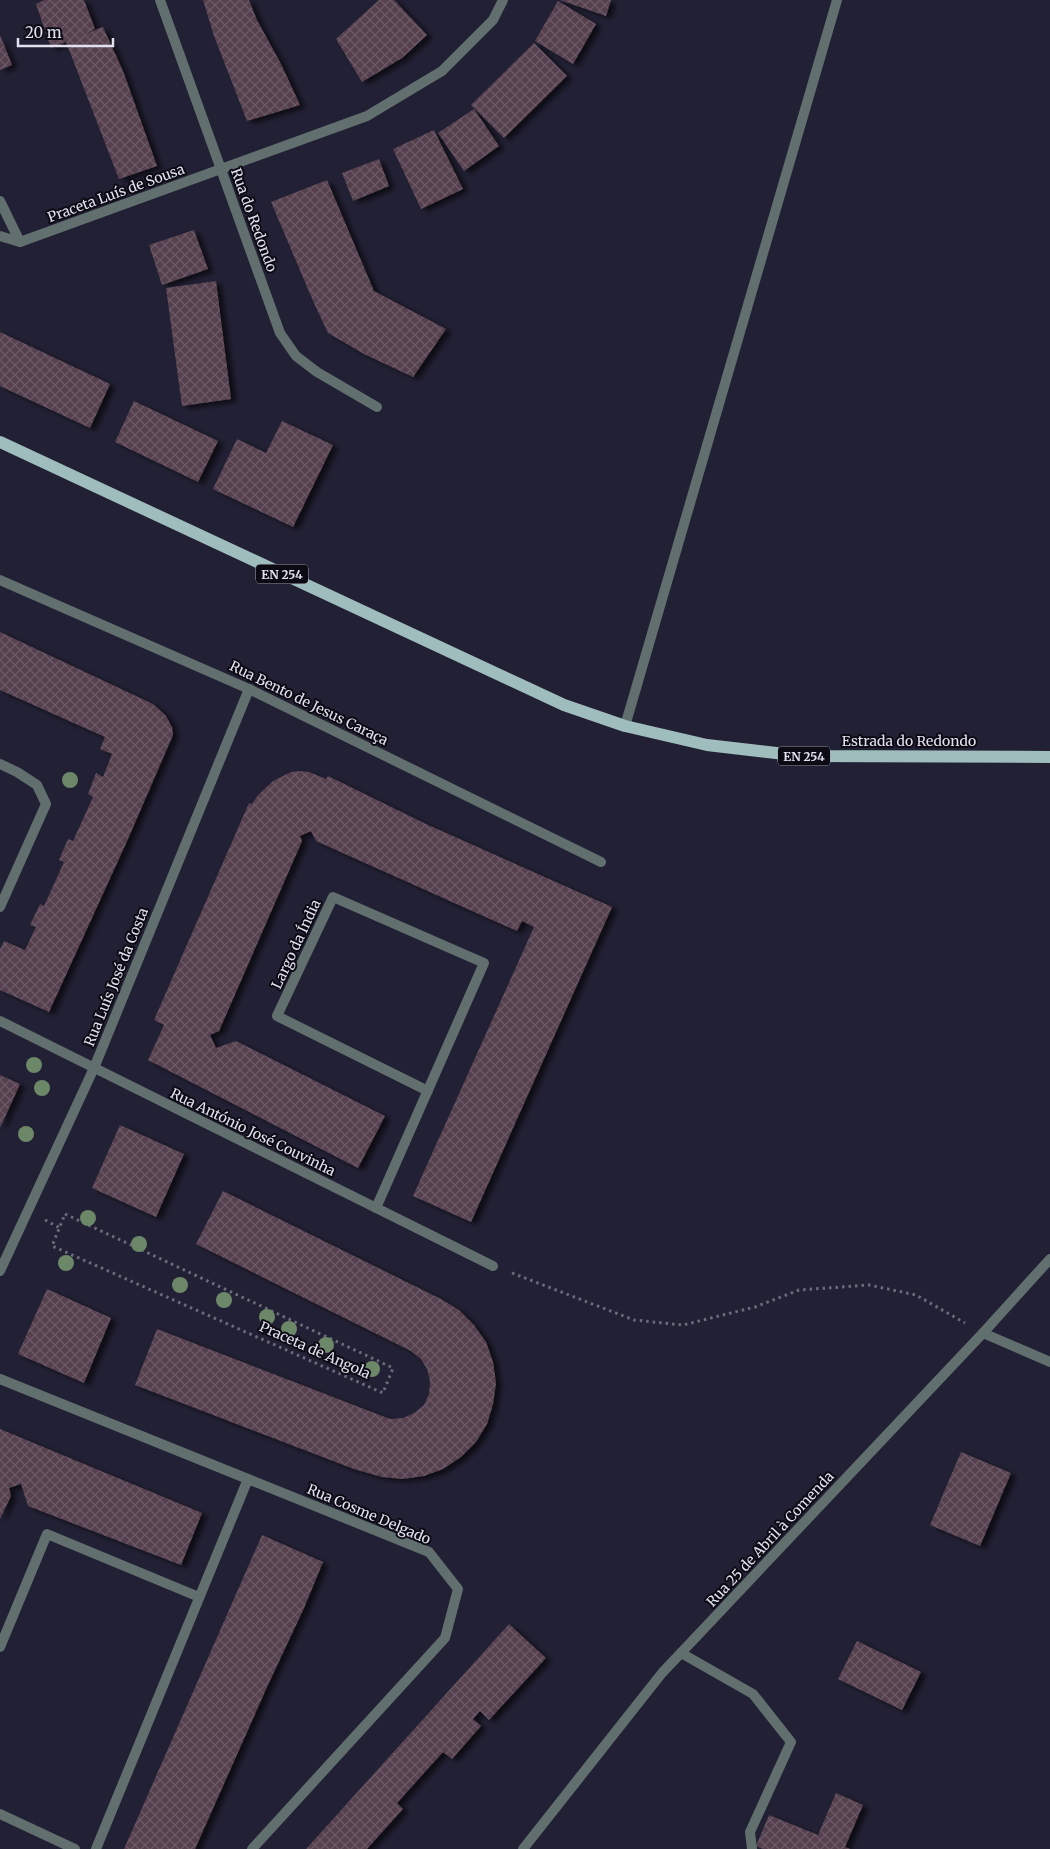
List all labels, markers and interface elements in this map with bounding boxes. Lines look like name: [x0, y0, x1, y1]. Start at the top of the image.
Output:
scale bar: [18, 15, 112, 47]
text: 20 m: [25, 23, 62, 42]
street label: Praceta Luís de Sousa: [45, 160, 187, 226]
street label: Rua do Redondo: [227, 166, 281, 274]
road number: EN 254: [256, 564, 308, 584]
street label: Rua Bento de Jesus Caraça: [227, 657, 392, 749]
street label: Estrada do Redondo: [842, 732, 976, 750]
road number: EN 254: [778, 746, 830, 766]
street label: Largo da Índia: [267, 896, 325, 992]
street label: Rua Luís José da Costa: [80, 905, 152, 1049]
street label: Rua António José Couvinha: [168, 1084, 339, 1180]
street label: Praceta de Angola: [257, 1317, 374, 1383]
street label: Rua 25 de Abril à Comenda: [702, 1467, 838, 1610]
street label: Rua Cosme Delgado: [304, 1480, 434, 1548]

